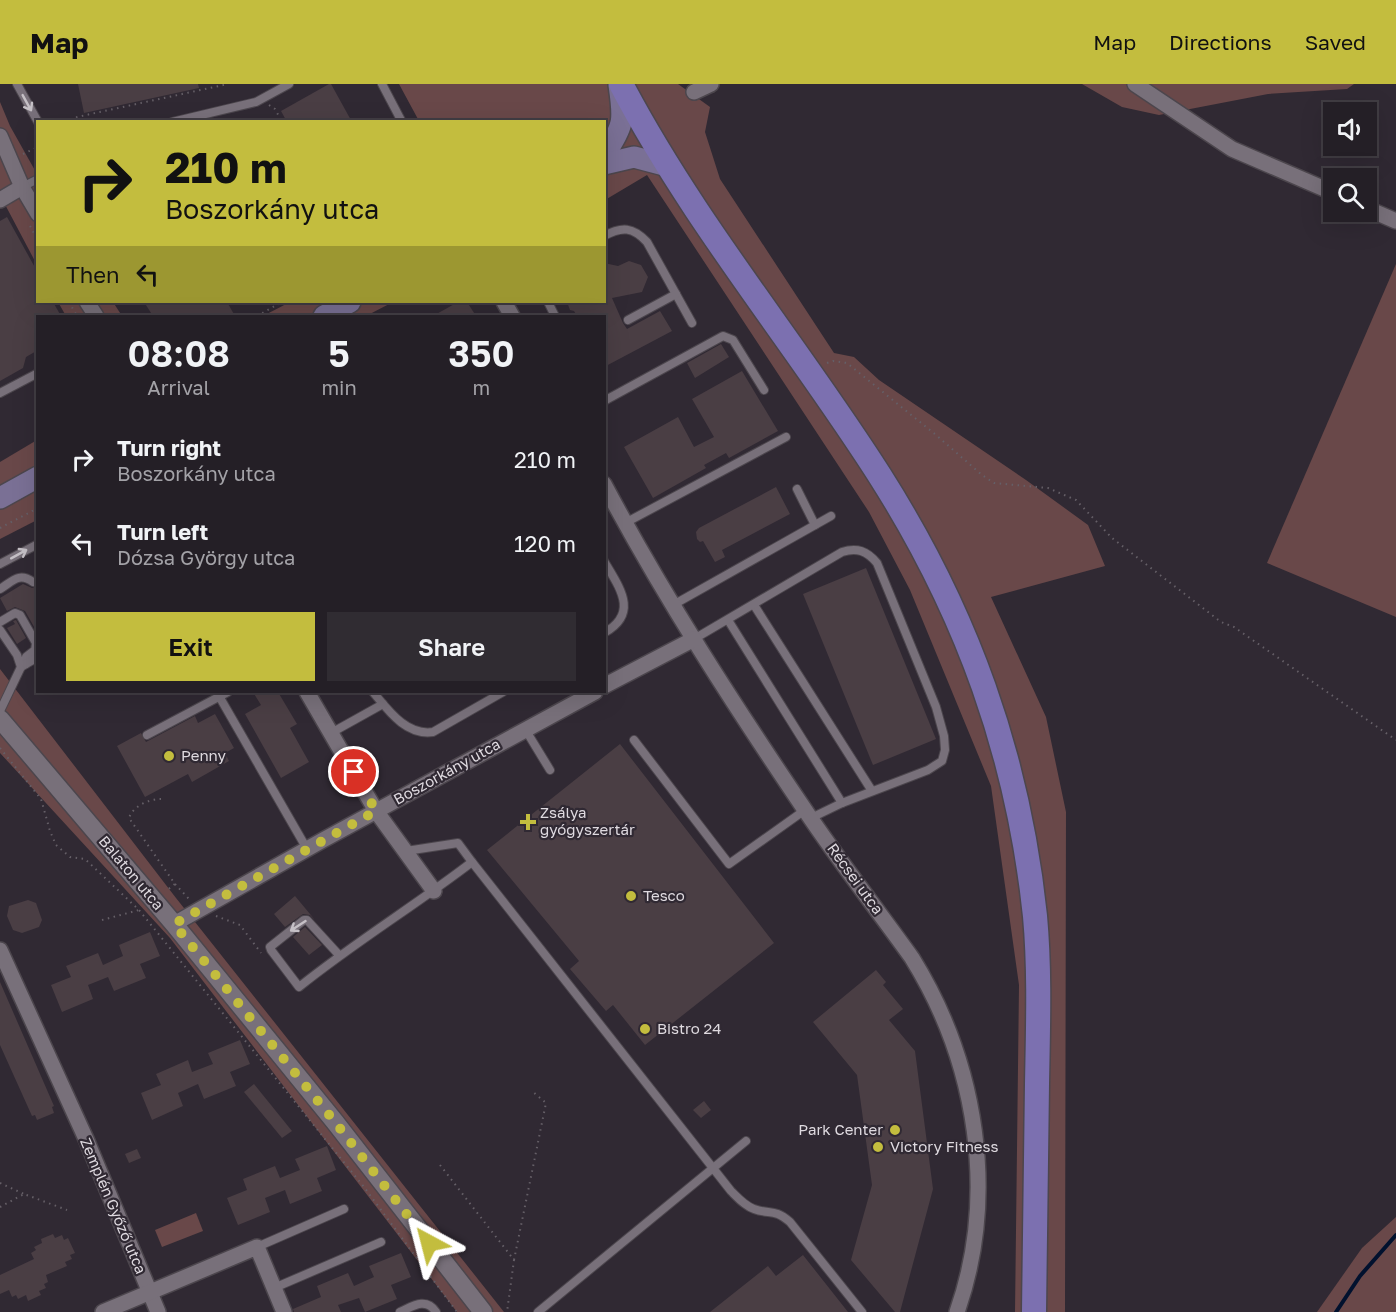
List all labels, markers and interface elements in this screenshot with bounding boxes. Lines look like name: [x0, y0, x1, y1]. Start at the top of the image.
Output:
text: Map: [30, 26, 88, 59]
text: Map: [1093, 29, 1136, 55]
text: Directions: [1169, 29, 1272, 55]
text: Saved: [1305, 29, 1366, 55]
one-way arrow: [21, 94, 33, 111]
map controls: [1323, 102, 1377, 222]
button: sound: [1323, 102, 1377, 156]
text: 210 m: [165, 142, 287, 192]
icon: right: [66, 144, 144, 222]
button: search: [1323, 168, 1377, 222]
text: Boszorkány utca: [165, 193, 379, 225]
icon: left: [131, 258, 164, 291]
text: Then: [66, 261, 119, 288]
text: 08:08: [127, 332, 230, 375]
text: 5: [328, 332, 350, 375]
text: 350: [448, 332, 515, 375]
text: Arrival: [147, 375, 210, 399]
text: min: [321, 375, 357, 399]
text: m: [473, 375, 490, 399]
text: Turn right: [117, 434, 221, 461]
icon: right: [66, 443, 99, 476]
text: 210 m: [514, 446, 576, 473]
text: Boszorkány utca: [117, 461, 276, 485]
text: Turn left: [117, 518, 208, 545]
icon: left: [66, 527, 99, 560]
text: 120 m: [514, 530, 576, 557]
text: Dózsa György utca: [117, 545, 295, 569]
one-way arrow: [10, 548, 27, 560]
button: Exit: [66, 612, 315, 681]
button: Share: [327, 612, 576, 681]
street label: Boszorkány utca: [390, 734, 503, 808]
place label: Penny: [181, 746, 227, 764]
pin: [328, 746, 379, 797]
marker: Penny: [162, 749, 176, 763]
icon: arrive: [337, 755, 370, 788]
place label: Zsálya gyógyszertár: [540, 803, 635, 838]
marker: Zsálya gyógyszertár: [521, 815, 535, 829]
street label: Balaton utca: [96, 832, 168, 913]
street label: Récsei utca: [824, 840, 888, 917]
place label: Tesco: [643, 886, 685, 904]
marker: Tesco: [624, 889, 638, 903]
one-way arrow: [290, 920, 307, 932]
place label: Bistro 24: [657, 1019, 721, 1037]
marker: Bistro 24: [638, 1022, 652, 1036]
place label: Park Center: [798, 1120, 883, 1138]
marker: Park Center: [888, 1123, 902, 1137]
street label: Zemplén Győző utca: [77, 1135, 151, 1276]
place label: Victory Fitness: [890, 1137, 999, 1155]
marker: Victory Fitness: [871, 1140, 885, 1154]
position arrow: [397, 1211, 461, 1275]

